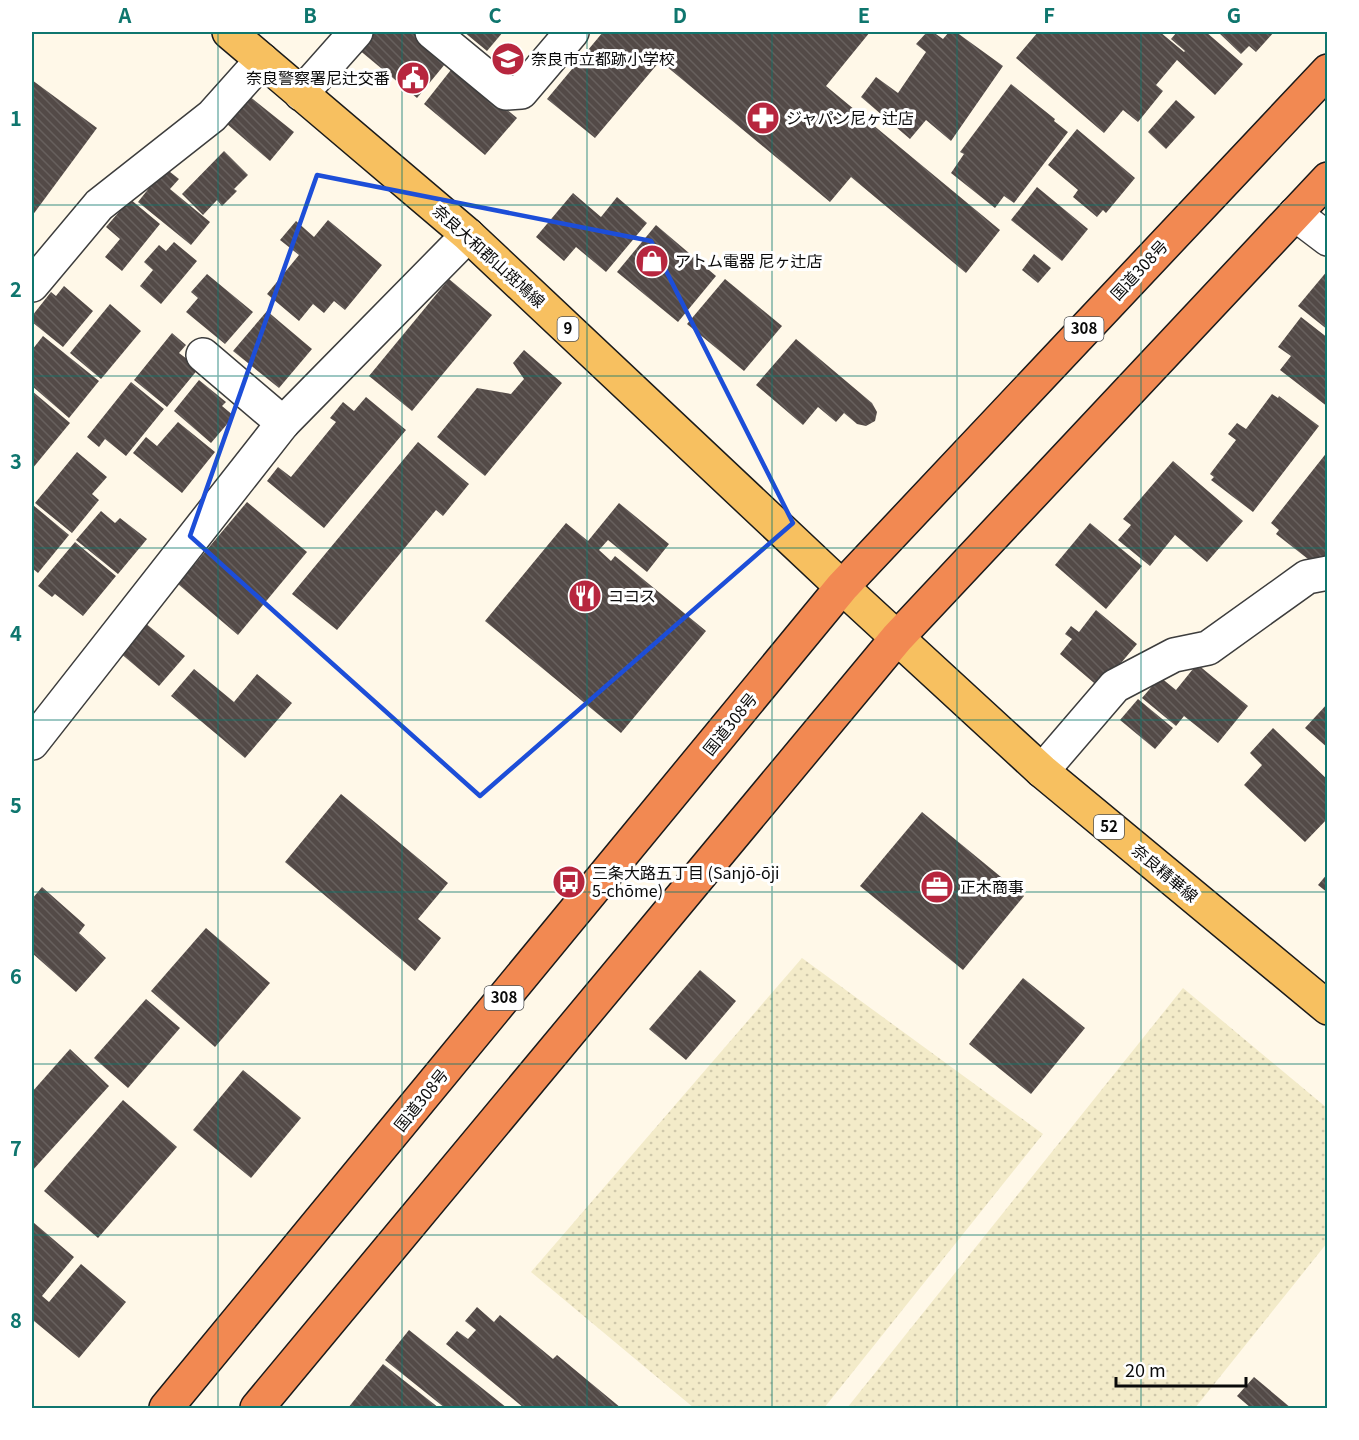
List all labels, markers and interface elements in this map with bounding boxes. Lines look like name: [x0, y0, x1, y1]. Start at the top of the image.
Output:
text: A: [118, 0, 132, 29]
text: B: [303, 0, 317, 29]
text: C: [488, 0, 502, 29]
text: D: [673, 0, 687, 29]
text: E: [858, 0, 870, 29]
text: F: [1043, 0, 1055, 29]
text: G: [1227, 0, 1241, 29]
school or university icon: 奈良市立都跡小学校: [490, 41, 526, 77]
place label: 奈良市立都跡小学校: [531, 46, 675, 70]
public building icon: 奈良警察署尼辻交番: [395, 60, 431, 96]
place label: 奈良警察署尼辻交番: [246, 65, 390, 89]
pharmacy icon: ジャパン尼ヶ辻店: [745, 100, 781, 136]
text: 1: [10, 103, 22, 132]
place label: ジャパン尼ヶ辻店: [786, 105, 914, 129]
street label: 奈良大和郡山斑鳩線: [428, 198, 551, 312]
street label: 国道308号: [1104, 234, 1172, 305]
shop icon: アトム電器 尼ヶ辻店: [634, 243, 670, 279]
place label: アトム電器 尼ヶ辻店: [675, 248, 823, 272]
text: 2: [10, 274, 22, 303]
road number: 9: [558, 317, 578, 341]
road number: 308: [1064, 317, 1104, 341]
text: 3: [10, 446, 22, 475]
restaurant icon: ココス: [567, 578, 603, 614]
place label: ココス: [608, 583, 656, 607]
text: 4: [10, 618, 22, 647]
street label: 国道308号: [696, 687, 762, 760]
text: 5: [10, 790, 22, 819]
road number: 52: [1094, 815, 1124, 839]
street label: 奈良精華線: [1127, 837, 1204, 907]
place label: 三条大路五丁目 (Sanjō-ōji 5-chōme): [592, 860, 780, 902]
bus stop icon: 三条大路五丁目 (Sanjō-ōji 5-chōme): [551, 864, 587, 900]
office icon: 正木商事: [919, 869, 955, 905]
place label: 正木商事: [960, 874, 1024, 898]
text: 6: [10, 961, 22, 990]
road number: 308: [484, 986, 524, 1010]
street label: 国道308号: [387, 1063, 453, 1136]
text: 7: [10, 1133, 22, 1162]
text: 8: [10, 1305, 22, 1334]
scale bar: [1116, 1350, 1246, 1388]
text: 20 m: [1125, 1356, 1166, 1382]

